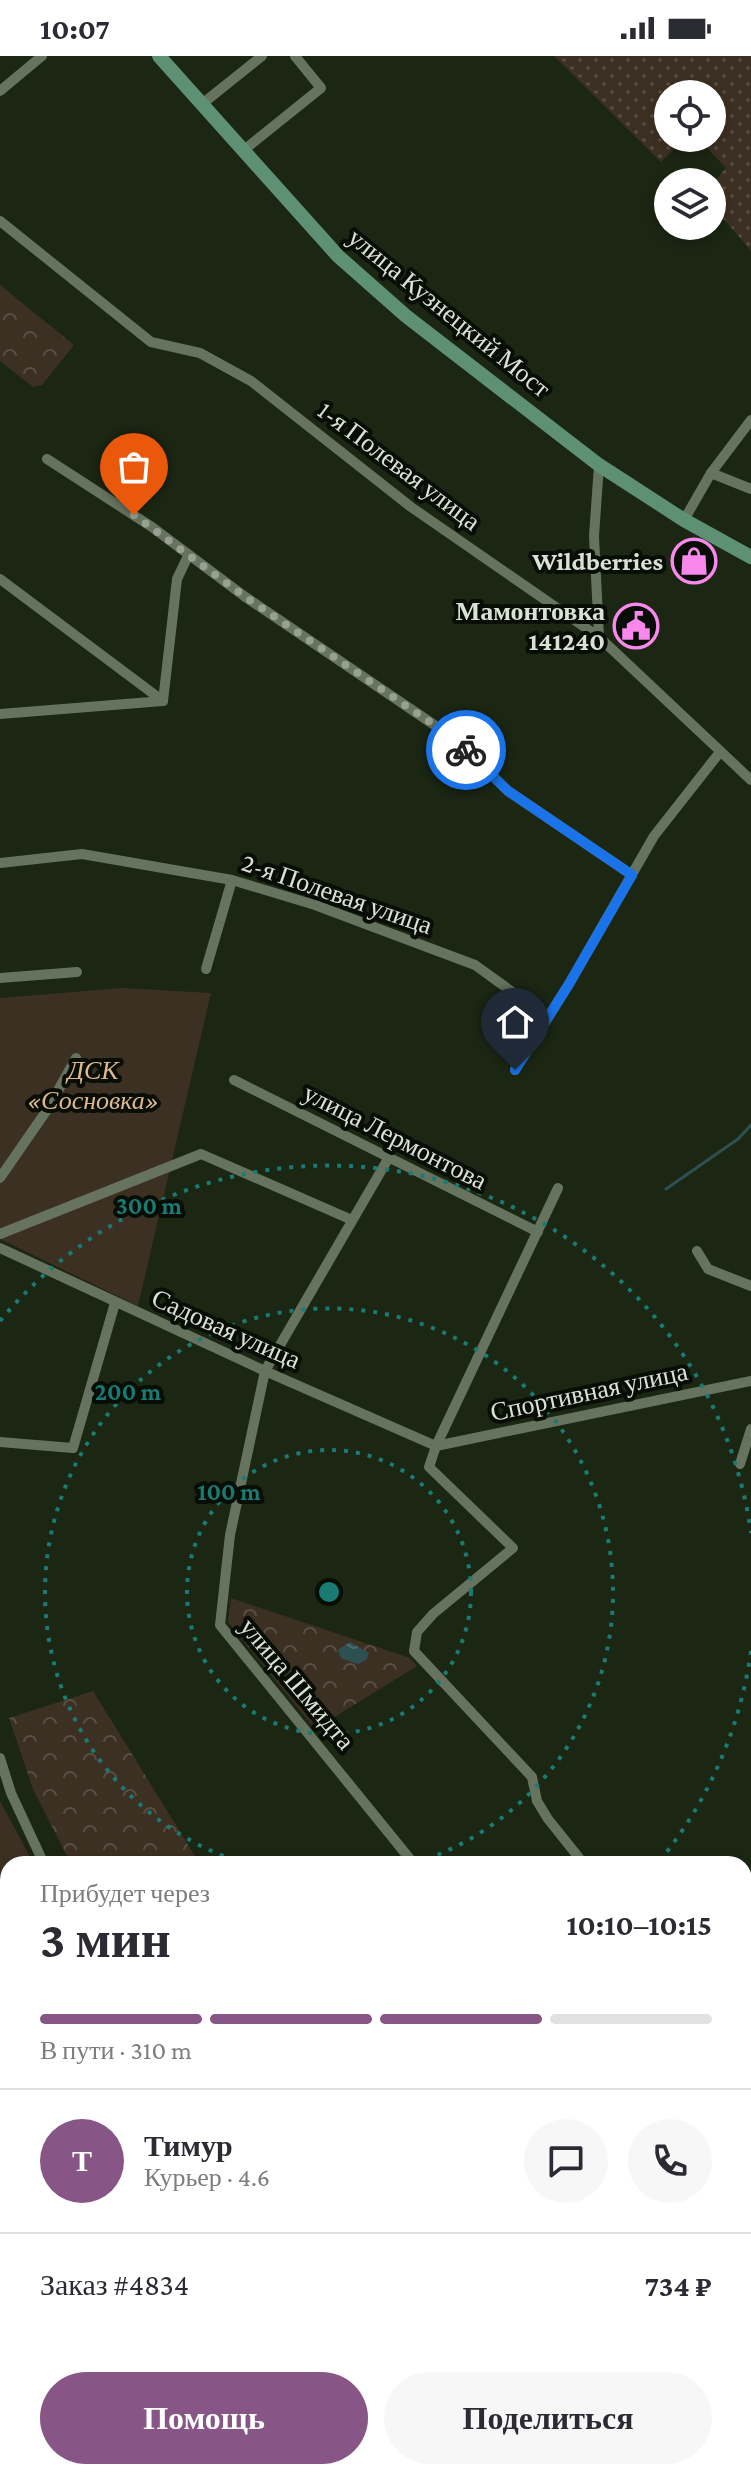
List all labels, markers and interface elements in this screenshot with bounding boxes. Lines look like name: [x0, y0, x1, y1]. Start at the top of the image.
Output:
text: 10:07: [40, 12, 110, 45]
map controls: [654, 80, 726, 240]
button: locate: [654, 80, 726, 152]
button: layers: [654, 168, 726, 240]
street label: улица Кузнецкий Мост: [342, 223, 556, 403]
street label: 1-я Полевая улица: [312, 396, 486, 537]
pin: [100, 433, 168, 515]
icon: bag: [112, 445, 156, 489]
shop icon: Wildberries: [670, 537, 718, 585]
place label: Wildberries: [531, 547, 663, 576]
place label: Мамонтовка 141240: [456, 597, 605, 656]
public building icon: Мамонтовка 141240: [612, 602, 660, 650]
courier: [426, 710, 506, 790]
icon: bike: [444, 728, 488, 772]
street label: 2-я Полевая улица: [238, 848, 436, 940]
pin: [481, 988, 549, 1070]
icon: home: [493, 1000, 537, 1044]
park label: ДСК «Сосновка»: [27, 1056, 159, 1115]
street label: улица Лермонтова: [299, 1078, 492, 1196]
text: 300 m: [116, 1192, 183, 1219]
street label: Садовая улица: [147, 1283, 305, 1375]
street label: Спортивная улица: [488, 1357, 691, 1427]
text: 200 m: [95, 1378, 162, 1405]
text: 100 m: [197, 1478, 261, 1505]
centre of rings: [315, 1578, 343, 1606]
street label: улица Шмидта: [234, 1613, 361, 1756]
text: Прибудет через: [40, 1879, 210, 1908]
text: 10:10–10:15: [566, 1908, 712, 1941]
text: 3 мин: [40, 1910, 171, 1968]
text: В пути · 310 m: [40, 2036, 192, 2065]
button: chat: [524, 2119, 608, 2203]
button: phone: [628, 2119, 712, 2203]
text: Тимур: [144, 2129, 233, 2162]
text: Т: [72, 2144, 92, 2177]
text: Курьер · 4.6: [144, 2163, 270, 2192]
text: Заказ #4834: [40, 2268, 189, 2301]
text: 734 ₽: [645, 2269, 712, 2302]
button: Помощь: [40, 2372, 368, 2464]
button: Поделиться: [384, 2372, 712, 2464]

